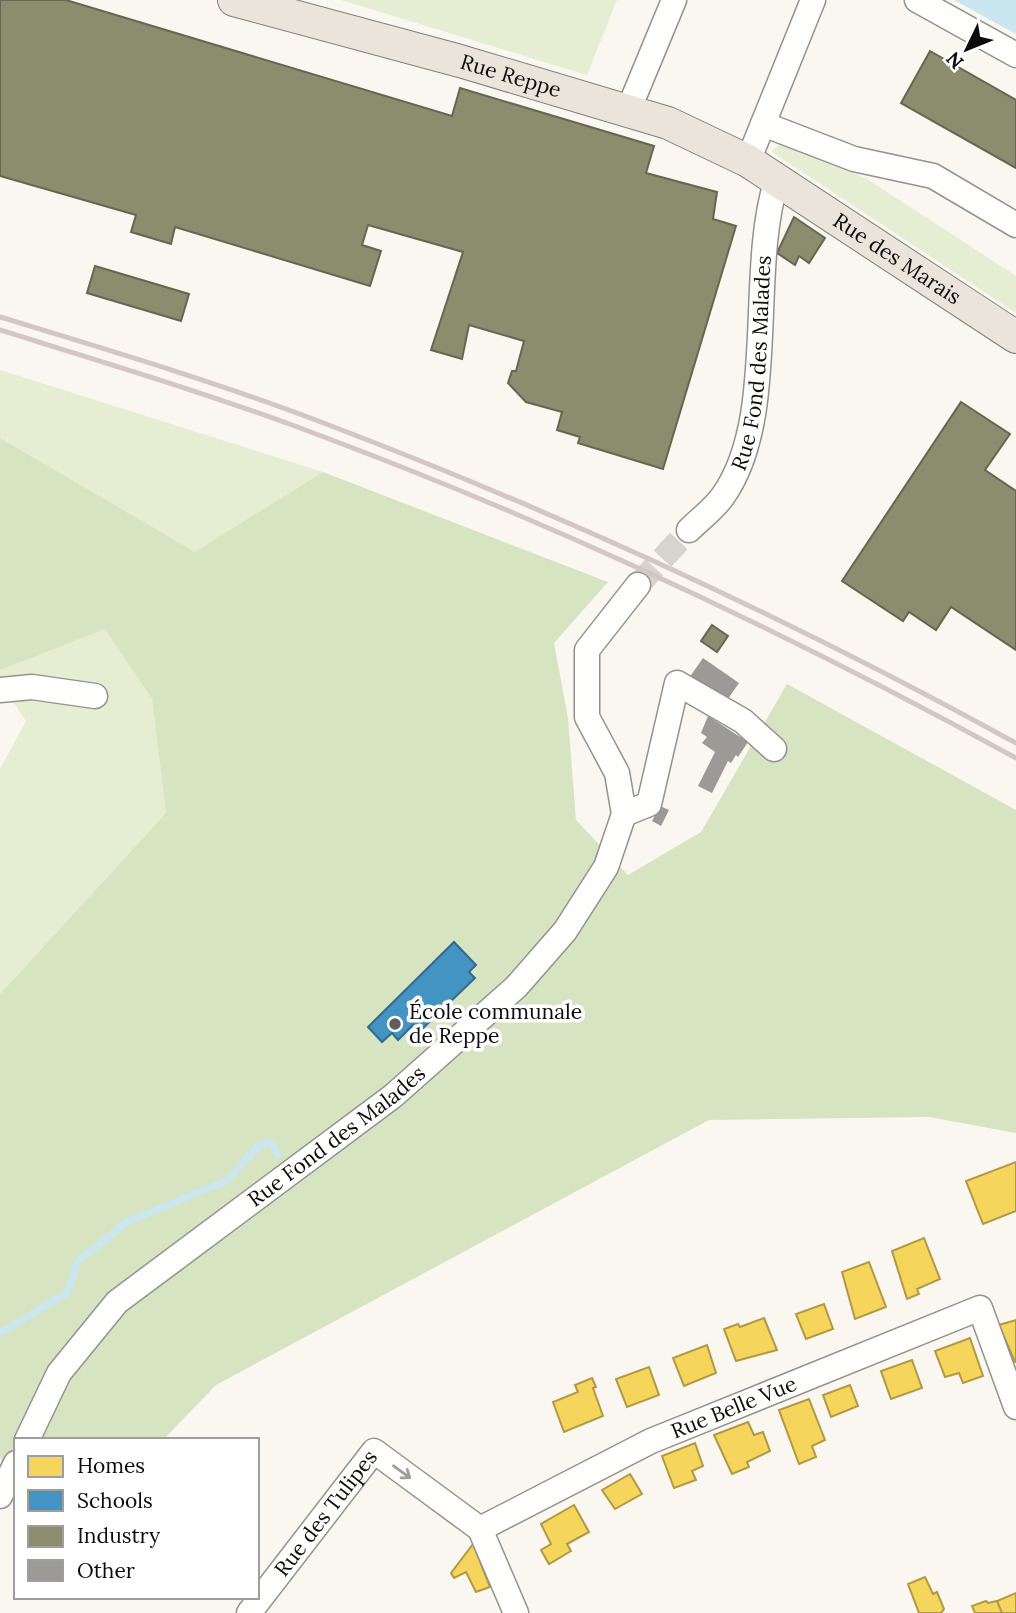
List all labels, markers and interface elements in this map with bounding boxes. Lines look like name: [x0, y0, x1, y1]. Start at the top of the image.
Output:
north arrow: [932, 14, 1002, 84]
text: N: [941, 47, 968, 74]
street label: Rue Reppe: [457, 48, 564, 103]
street label: Rue des Marais: [828, 207, 966, 310]
street label: Rue Fond des Malades: [725, 254, 777, 474]
place label: École communale de Reppe: [409, 998, 582, 1049]
marker: École communale de Reppe: [387, 1016, 403, 1032]
street label: Rue Fond des Malades: [242, 1060, 431, 1213]
street label: Rue Belle Vue: [667, 1370, 800, 1444]
legend: [14, 1438, 259, 1599]
street label: Rue des Tulipes: [268, 1444, 383, 1582]
text: Homes: [77, 1452, 145, 1479]
one-way arrow: [392, 1465, 411, 1479]
text: Schools: [77, 1487, 153, 1514]
text: Industry: [77, 1522, 160, 1549]
text: Other: [77, 1557, 135, 1584]

